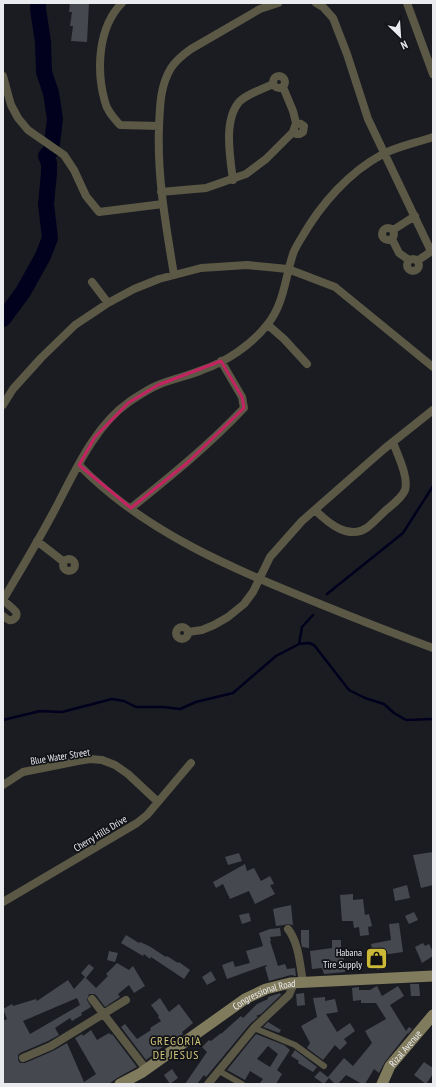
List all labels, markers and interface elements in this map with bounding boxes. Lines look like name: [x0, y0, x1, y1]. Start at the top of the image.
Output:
north arrow: [380, 16, 420, 56]
text: N: [399, 37, 410, 53]
street label: Blue Water Street: [29, 745, 91, 768]
street label: Cherry Hills Drive: [71, 812, 129, 854]
shop icon: Habana Tire Supply: [364, 945, 390, 971]
place label: Habana Tire Supply: [323, 946, 362, 971]
street label: Congressional Road: [230, 977, 296, 1013]
street label: Rizal Avenue: [386, 1027, 425, 1070]
district label: GREGORIA DE JESUS: [150, 1033, 202, 1062]

